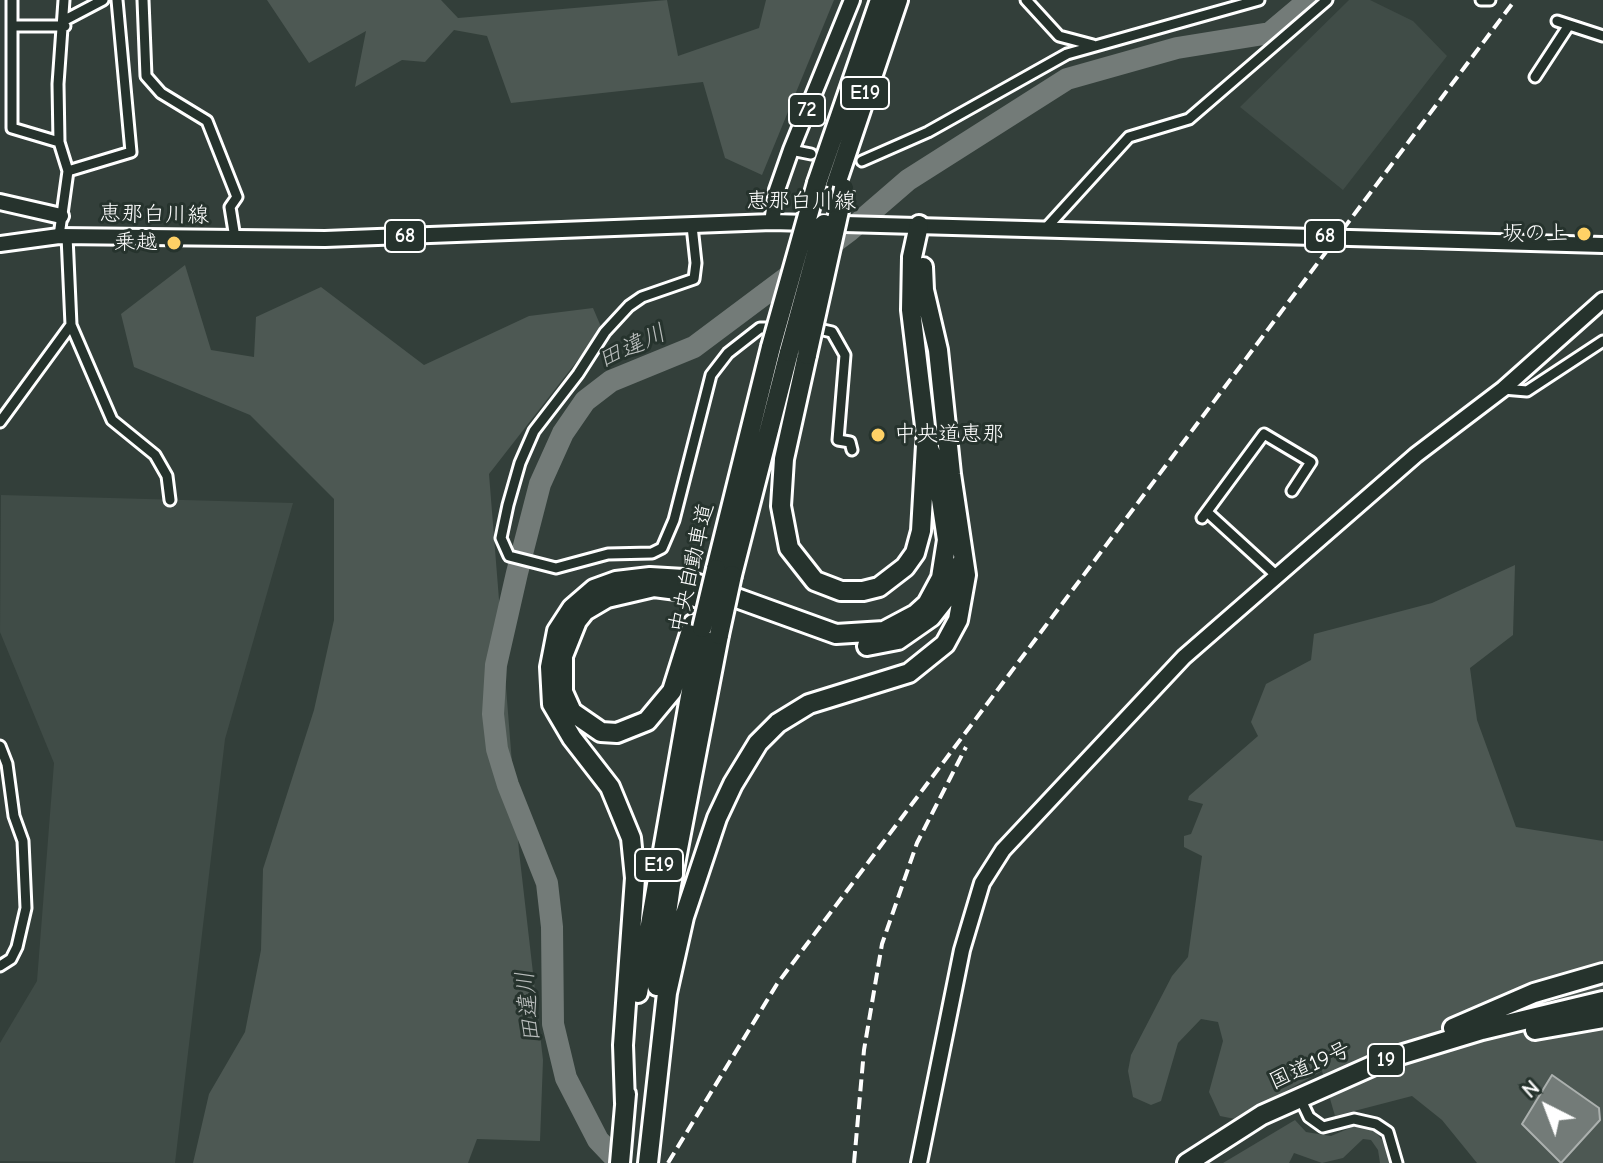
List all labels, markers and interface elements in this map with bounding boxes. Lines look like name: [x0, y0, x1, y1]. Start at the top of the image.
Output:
road number: E19: [841, 77, 889, 109]
road number: 72: [789, 94, 825, 126]
street label: 恵那白川線: [746, 189, 856, 215]
street label: 恵那白川線: [99, 201, 209, 229]
road number: 68: [385, 220, 425, 252]
road number: 68: [1305, 220, 1345, 252]
place label: 坂の上: [1502, 221, 1568, 247]
marker: 坂の上: [1575, 225, 1593, 243]
place label: 乗越: [114, 230, 158, 256]
marker: 乗越: [165, 234, 183, 252]
water label: 田違川: [593, 319, 671, 375]
place label: 中央道恵那: [894, 422, 1004, 448]
marker: 中央道恵那: [869, 426, 887, 444]
street label: 中央自動車道: [664, 501, 720, 635]
road number: E19: [635, 849, 683, 881]
water label: 田違川: [511, 970, 547, 1044]
street label: 国道19号: [1265, 1036, 1355, 1096]
road number: 19: [1368, 1044, 1404, 1076]
north arrow: [1507, 1067, 1587, 1147]
text: N: [1517, 1075, 1545, 1104]

